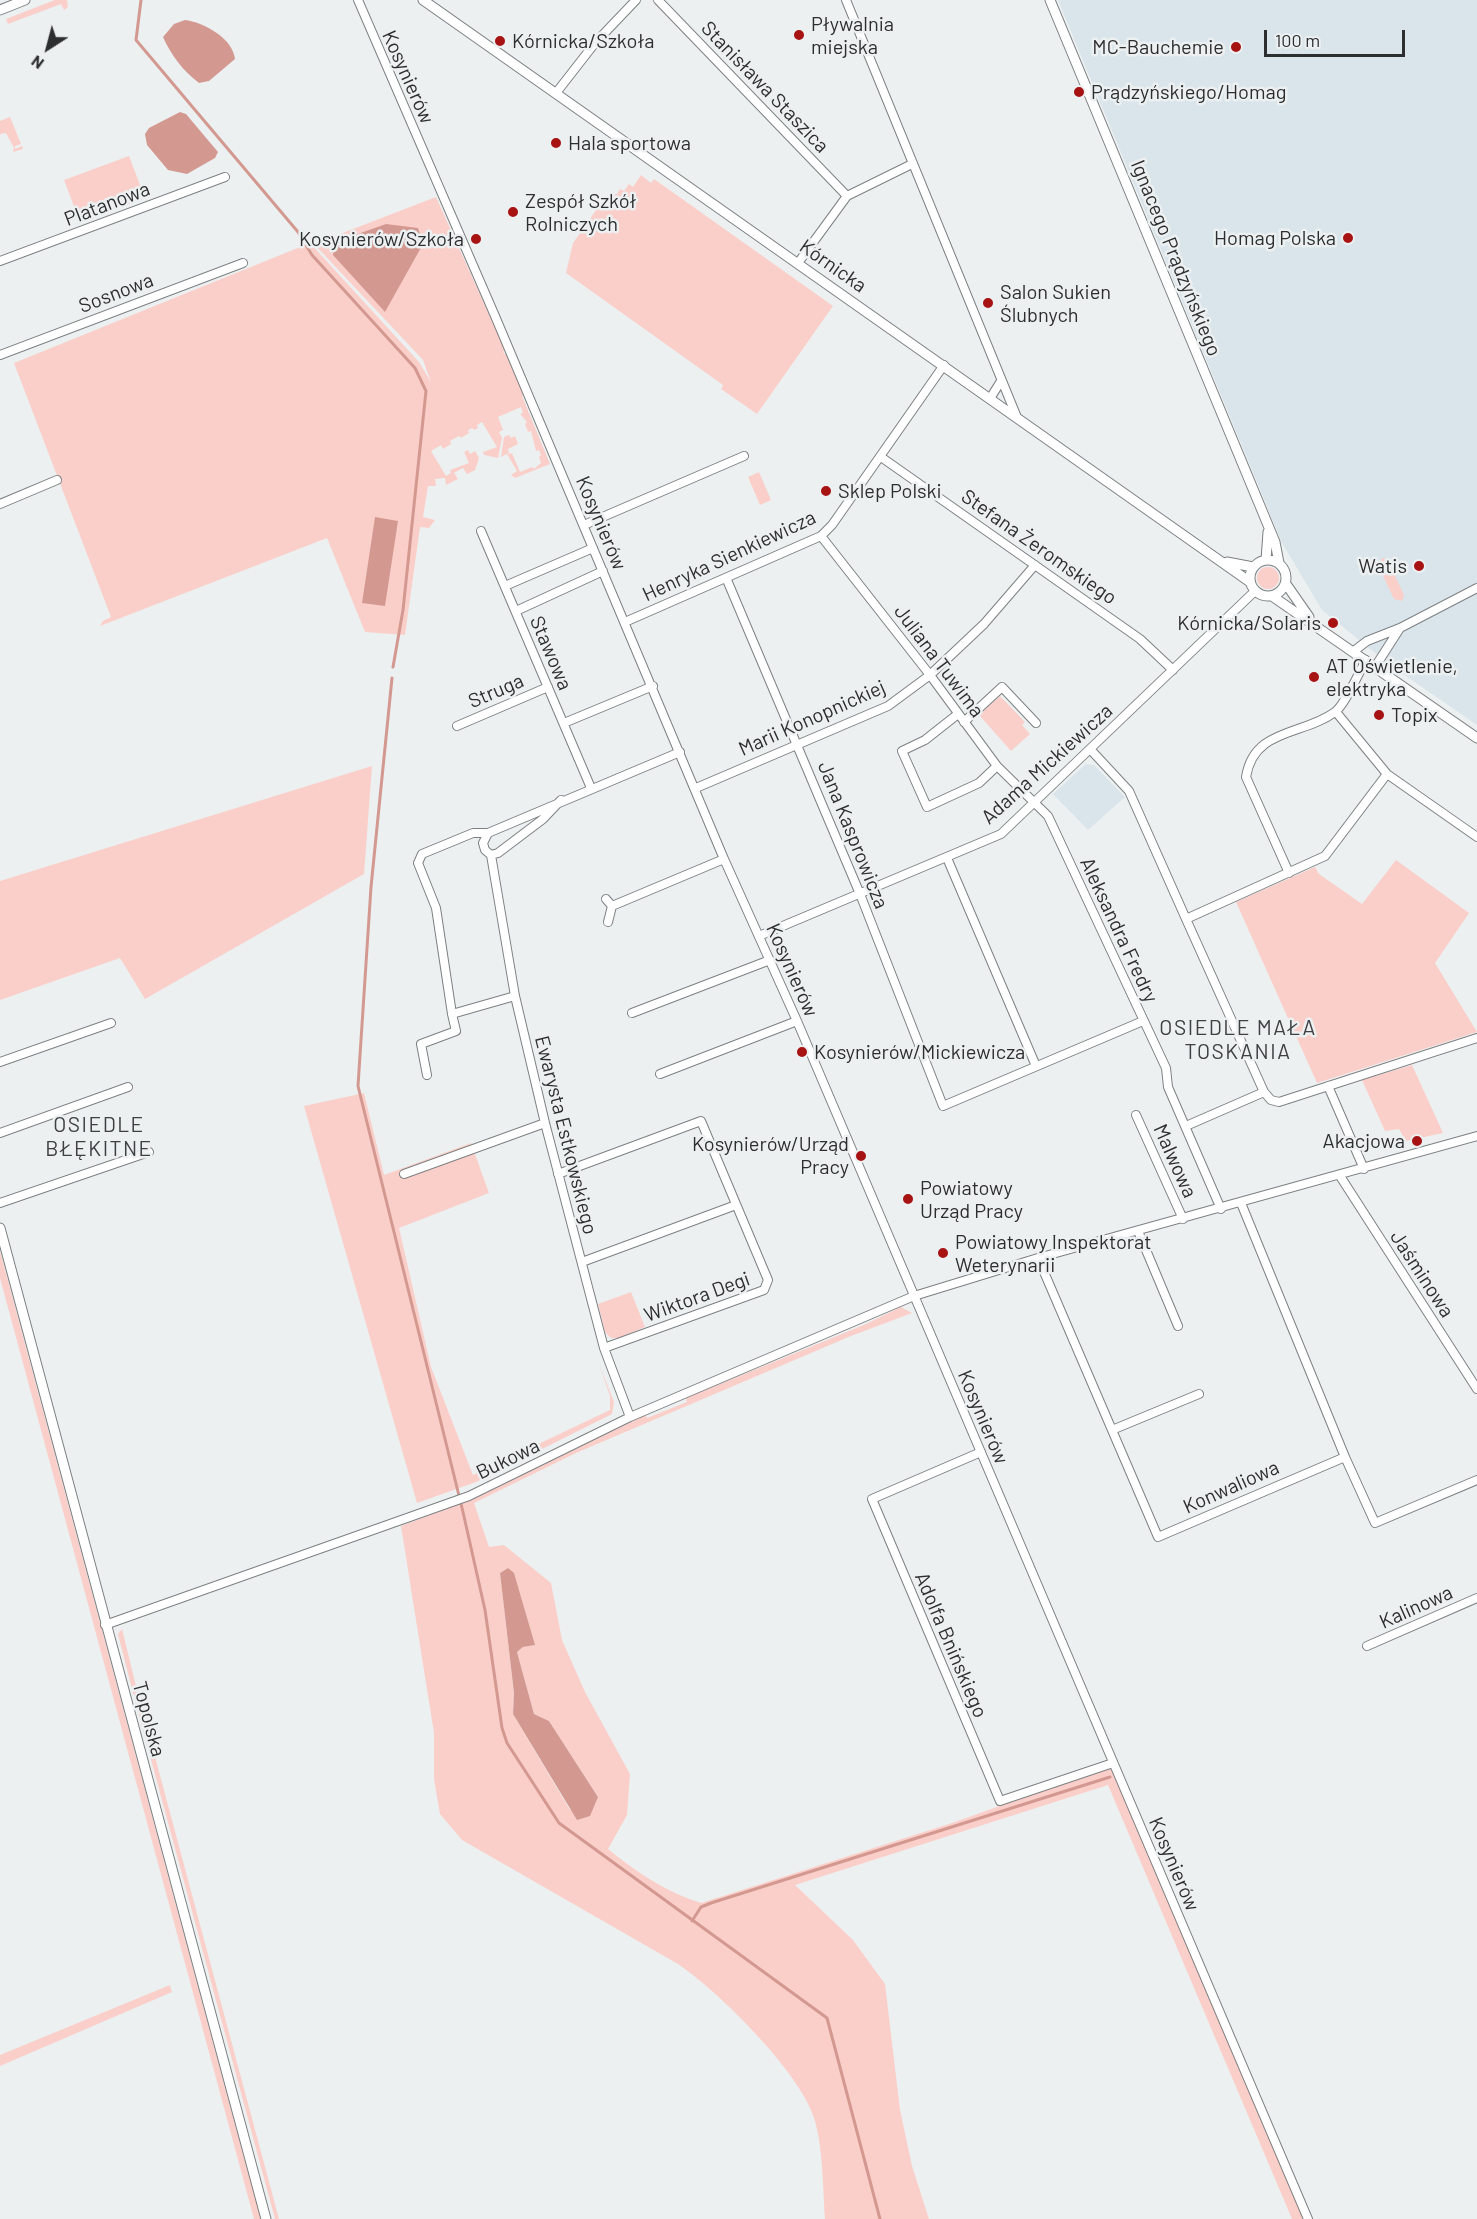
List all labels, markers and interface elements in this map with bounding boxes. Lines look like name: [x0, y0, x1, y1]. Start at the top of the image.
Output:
place label: Pływalnia miejska: [811, 12, 894, 59]
street label: Stanisława Staszica: [696, 16, 834, 158]
north arrow: [18, 18, 78, 78]
scale bar: [1267, 18, 1408, 56]
street label: Kosynierów: [377, 27, 439, 127]
marker: Pływalnia miejska: [792, 28, 806, 42]
place label: Kórnicka/Szkoła: [512, 29, 654, 53]
text: 100 m: [1275, 29, 1320, 51]
marker: Kórnicka/Szkoła: [493, 34, 507, 48]
place label: MC-Bauchemie: [1092, 35, 1224, 59]
marker: MC-Bauchemie: [1229, 40, 1243, 54]
text: N: [27, 52, 47, 74]
place label: Prądzyńskiego/Homag: [1091, 80, 1286, 104]
marker: Prądzyńskiego/Homag: [1072, 85, 1086, 99]
place label: Hala sportowa: [568, 131, 691, 155]
marker: Hala sportowa: [549, 136, 563, 150]
street label: Ignacego Prądzyńskiego: [1126, 156, 1226, 360]
street label: Platanowa: [61, 177, 153, 231]
place label: Zespół Szkół Rolniczych: [525, 189, 636, 236]
marker: Zespół Szkół Rolniczych: [506, 205, 520, 219]
place label: Homag Polska: [1214, 226, 1336, 250]
place label: Kosynierów/Szkoła: [299, 227, 464, 251]
marker: Homag Polska: [1341, 231, 1355, 245]
marker: Kosynierów/Szkoła: [469, 232, 483, 246]
street label: Kórnicka: [795, 234, 871, 298]
street label: Sosnowa: [75, 268, 157, 318]
place label: Salon Sukien Ślubnych: [1000, 280, 1111, 327]
marker: Salon Sukien Ślubnych: [981, 296, 995, 310]
street label: Kosynierów: [571, 473, 631, 573]
place label: Sklep Polski: [838, 479, 942, 503]
marker: Sklep Polski: [819, 484, 833, 498]
street label: Stefana Żeromskiego: [957, 484, 1121, 610]
street label: Henryka Sienkiewicza: [639, 505, 819, 607]
place label: Watis: [1358, 554, 1407, 578]
marker: Watis: [1412, 559, 1426, 573]
street label: Juliana Tuwima: [889, 600, 989, 722]
place label: Kórnicka/Solaris: [1177, 611, 1321, 635]
street label: Stawowa: [525, 612, 577, 694]
marker: Kórnicka/Solaris: [1326, 616, 1340, 630]
place label: AT Oświetlenie, elektryka: [1326, 654, 1458, 701]
street label: Struga: [465, 669, 527, 713]
marker: AT Oświetlenie, elektryka: [1307, 670, 1321, 684]
street label: Marii Konopnickiej: [735, 675, 889, 761]
street label: Adama Mickiewicza: [976, 699, 1118, 829]
place label: Topix: [1391, 703, 1438, 727]
marker: Topix: [1372, 708, 1386, 722]
street label: Jana Kasprowicza: [813, 758, 893, 912]
street label: Aleksandra Fredry: [1075, 854, 1163, 1006]
street label: Kosynierów: [761, 920, 823, 1020]
district label: OSIEDLE MAŁA TOSKANIA: [1159, 1015, 1317, 1065]
street label: Ewarysta Estkowskiego: [530, 1033, 602, 1237]
place label: Kosynierów/Mickiewicza: [814, 1040, 1025, 1064]
marker: Kosynierów/Mickiewicza: [795, 1045, 809, 1059]
district label: OSIEDLE BŁĘKITNE: [45, 1112, 153, 1162]
street label: Malwowa: [1148, 1120, 1202, 1202]
place label: Akacjowa: [1323, 1129, 1405, 1153]
place label: Kosynierów/Urząd Pracy: [692, 1132, 849, 1179]
marker: Akacjowa: [1410, 1134, 1424, 1148]
marker: Kosynierów/Urząd Pracy: [854, 1149, 868, 1163]
place label: Powiatowy Urząd Pracy: [920, 1176, 1023, 1223]
marker: Powiatowy Urząd Pracy: [901, 1192, 915, 1206]
street label: Jaśminowa: [1385, 1226, 1459, 1322]
place label: Powiatowy Inspektorat Weterynarii: [955, 1230, 1151, 1277]
marker: Powiatowy Inspektorat Weterynarii: [936, 1246, 950, 1260]
street label: Wiktora Degi: [641, 1267, 753, 1327]
street label: Kosynierów: [953, 1367, 1013, 1467]
street label: Bukowa: [472, 1433, 544, 1485]
street label: Konwaliowa: [1179, 1455, 1283, 1519]
street label: Adolfa Bnińskiego: [910, 1569, 992, 1721]
street label: Kalinowa: [1376, 1580, 1456, 1634]
street label: Topolska: [127, 1679, 171, 1759]
street label: Kosynierów: [1144, 1814, 1204, 1914]

